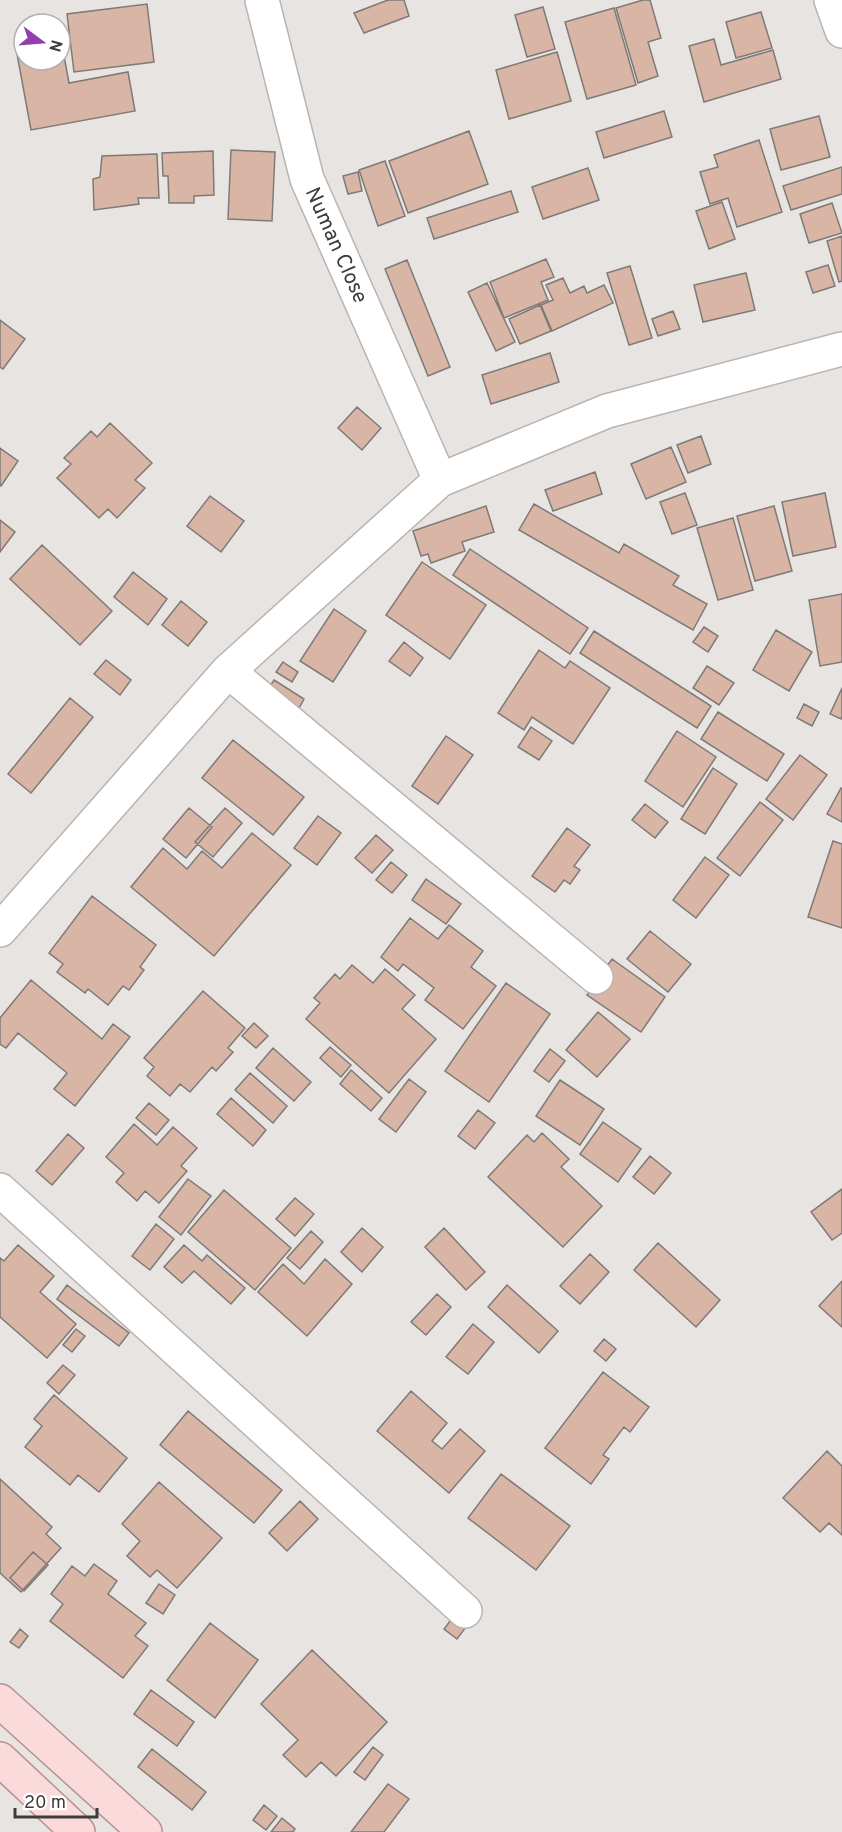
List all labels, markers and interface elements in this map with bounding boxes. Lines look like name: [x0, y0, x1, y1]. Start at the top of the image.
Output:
north arrow: [12, 12, 72, 72]
text: N: [43, 37, 66, 54]
street label: Numan Close: [298, 183, 373, 308]
scale bar: [15, 1781, 98, 1819]
text: 20 m: [24, 1792, 66, 1815]

